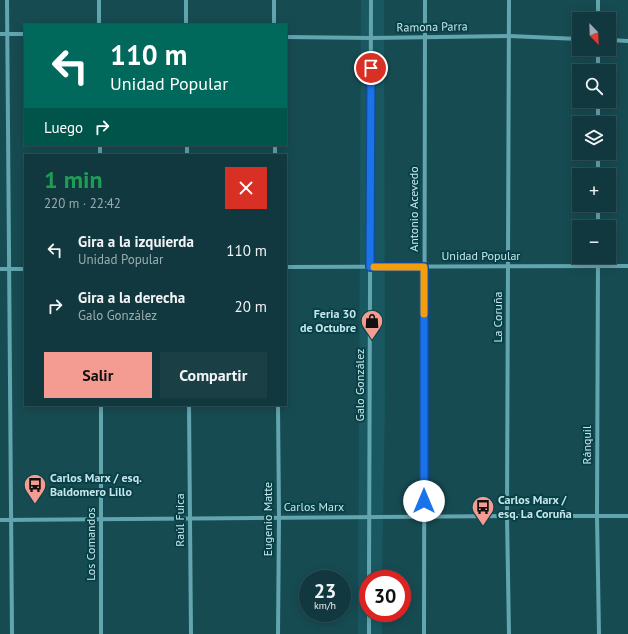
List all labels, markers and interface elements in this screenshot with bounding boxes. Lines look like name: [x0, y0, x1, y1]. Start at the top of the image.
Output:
north arrow: [572, 12, 616, 56]
map controls: [572, 12, 616, 264]
street label: Ramona Parra: [396, 18, 468, 35]
text: 110 m: [110, 36, 187, 73]
icon: left: [44, 40, 96, 92]
pin: [354, 51, 388, 85]
icon: arrive: [360, 57, 382, 79]
button: search: [572, 64, 616, 108]
text: Unidad Popular: [110, 72, 228, 95]
icon: right: [91, 116, 113, 138]
button: layers: [572, 116, 616, 160]
text: Luego: [44, 118, 83, 137]
text: 1 min: [44, 164, 103, 195]
street label: Antonio Acevedo: [406, 166, 421, 252]
button: close: [225, 167, 267, 209]
button: +: [572, 168, 616, 212]
text: 220 m · 22:42: [44, 195, 121, 212]
button: −: [572, 220, 616, 264]
text: Gira a la izquierda: [78, 232, 194, 251]
icon: left: [44, 239, 66, 261]
text: 110 m: [226, 241, 267, 260]
street label: Unidad Popular: [442, 248, 520, 263]
text: Unidad Popular: [78, 251, 163, 268]
text: Gira a la derecha: [78, 288, 185, 307]
street label: La Coruña: [490, 291, 505, 343]
icon: right: [44, 295, 66, 317]
text: 20 m: [234, 297, 267, 316]
place label: Feria 30 de Octubre: [300, 306, 356, 335]
text: Galo González: [78, 307, 157, 324]
shop icon: Feria 30 de Octubre: [359, 308, 385, 341]
street label: Galo González: [352, 349, 367, 421]
button: Salir: [44, 352, 152, 398]
button: Compartir: [160, 352, 267, 398]
street label: Ránquil: [579, 425, 594, 465]
place label: Carlos Marx / esq. Baldomero Lillo: [50, 470, 142, 499]
bus stop icon: Carlos Marx / esq. Baldomero Lillo: [22, 472, 48, 505]
position arrow: [403, 480, 445, 522]
street label: Eugenio Matte: [260, 482, 275, 556]
place label: Carlos Marx / esq. La Coruña: [498, 492, 572, 521]
street label: Raúl Fuica: [172, 493, 187, 547]
bus stop icon: Carlos Marx / esq. La Coruña: [470, 494, 496, 527]
street label: Carlos Marx: [284, 499, 344, 514]
street label: Los Comandos: [83, 507, 98, 581]
speed limit sign: 30: [359, 570, 411, 622]
text: 23: [314, 578, 336, 604]
text: km/h: [314, 599, 336, 612]

